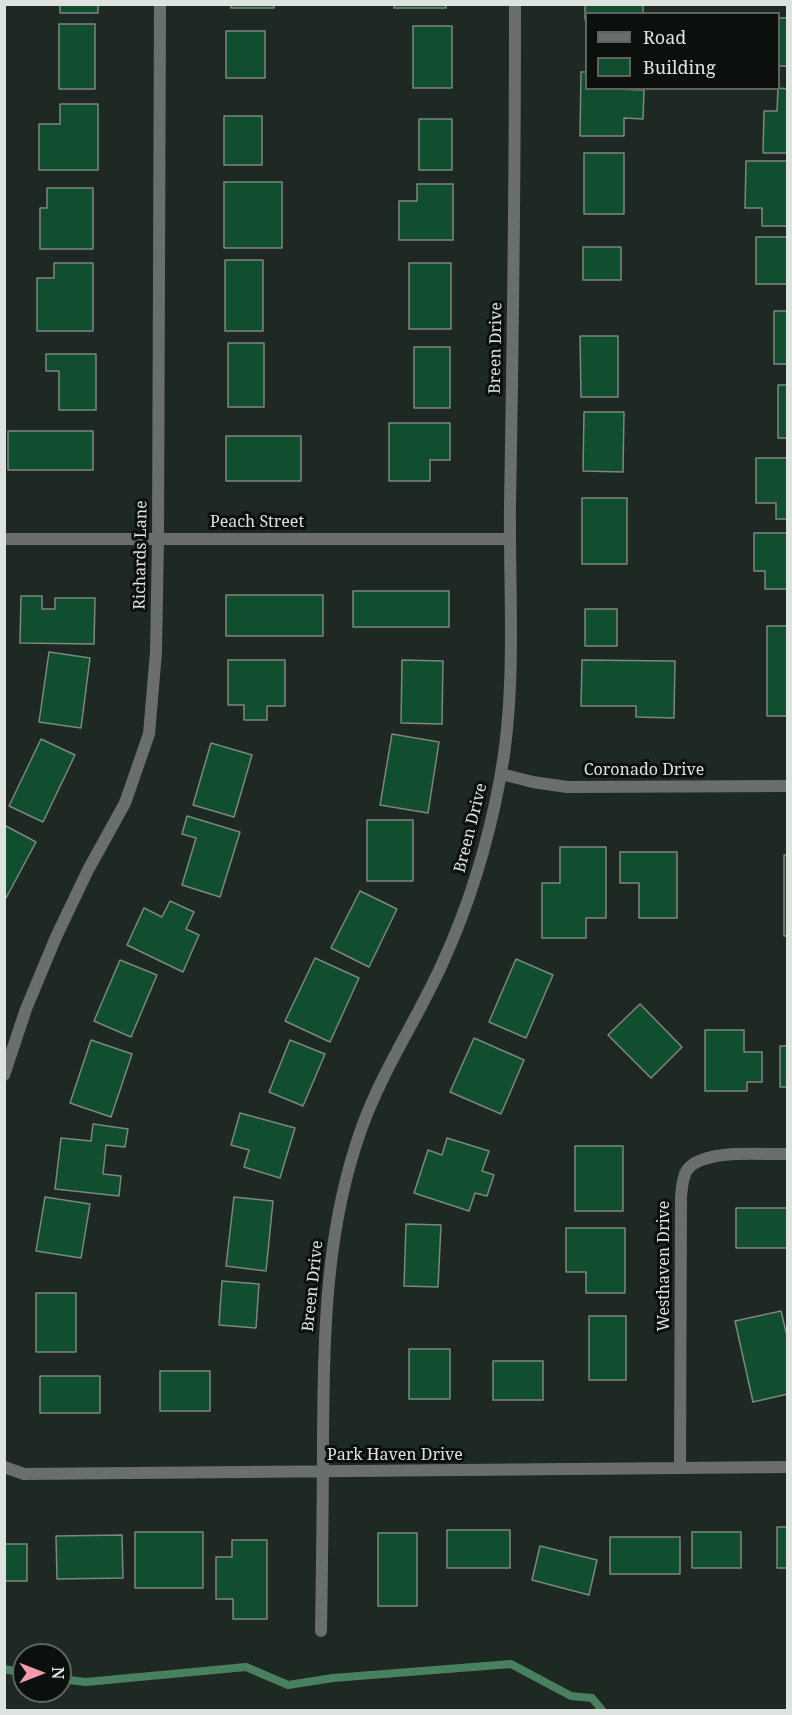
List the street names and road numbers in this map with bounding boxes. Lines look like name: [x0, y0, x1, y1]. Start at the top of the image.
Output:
street label: Breen Drive: [486, 302, 506, 394]
street label: Richards Lane: [130, 500, 152, 610]
street label: Peach Street: [210, 512, 304, 532]
street label: Coronado Drive: [584, 760, 704, 780]
street label: Breen Drive: [451, 781, 491, 875]
street label: Westhaven Drive: [654, 1201, 674, 1331]
street label: Breen Drive: [299, 1239, 327, 1333]
street label: Park Haven Drive: [327, 1445, 463, 1465]

